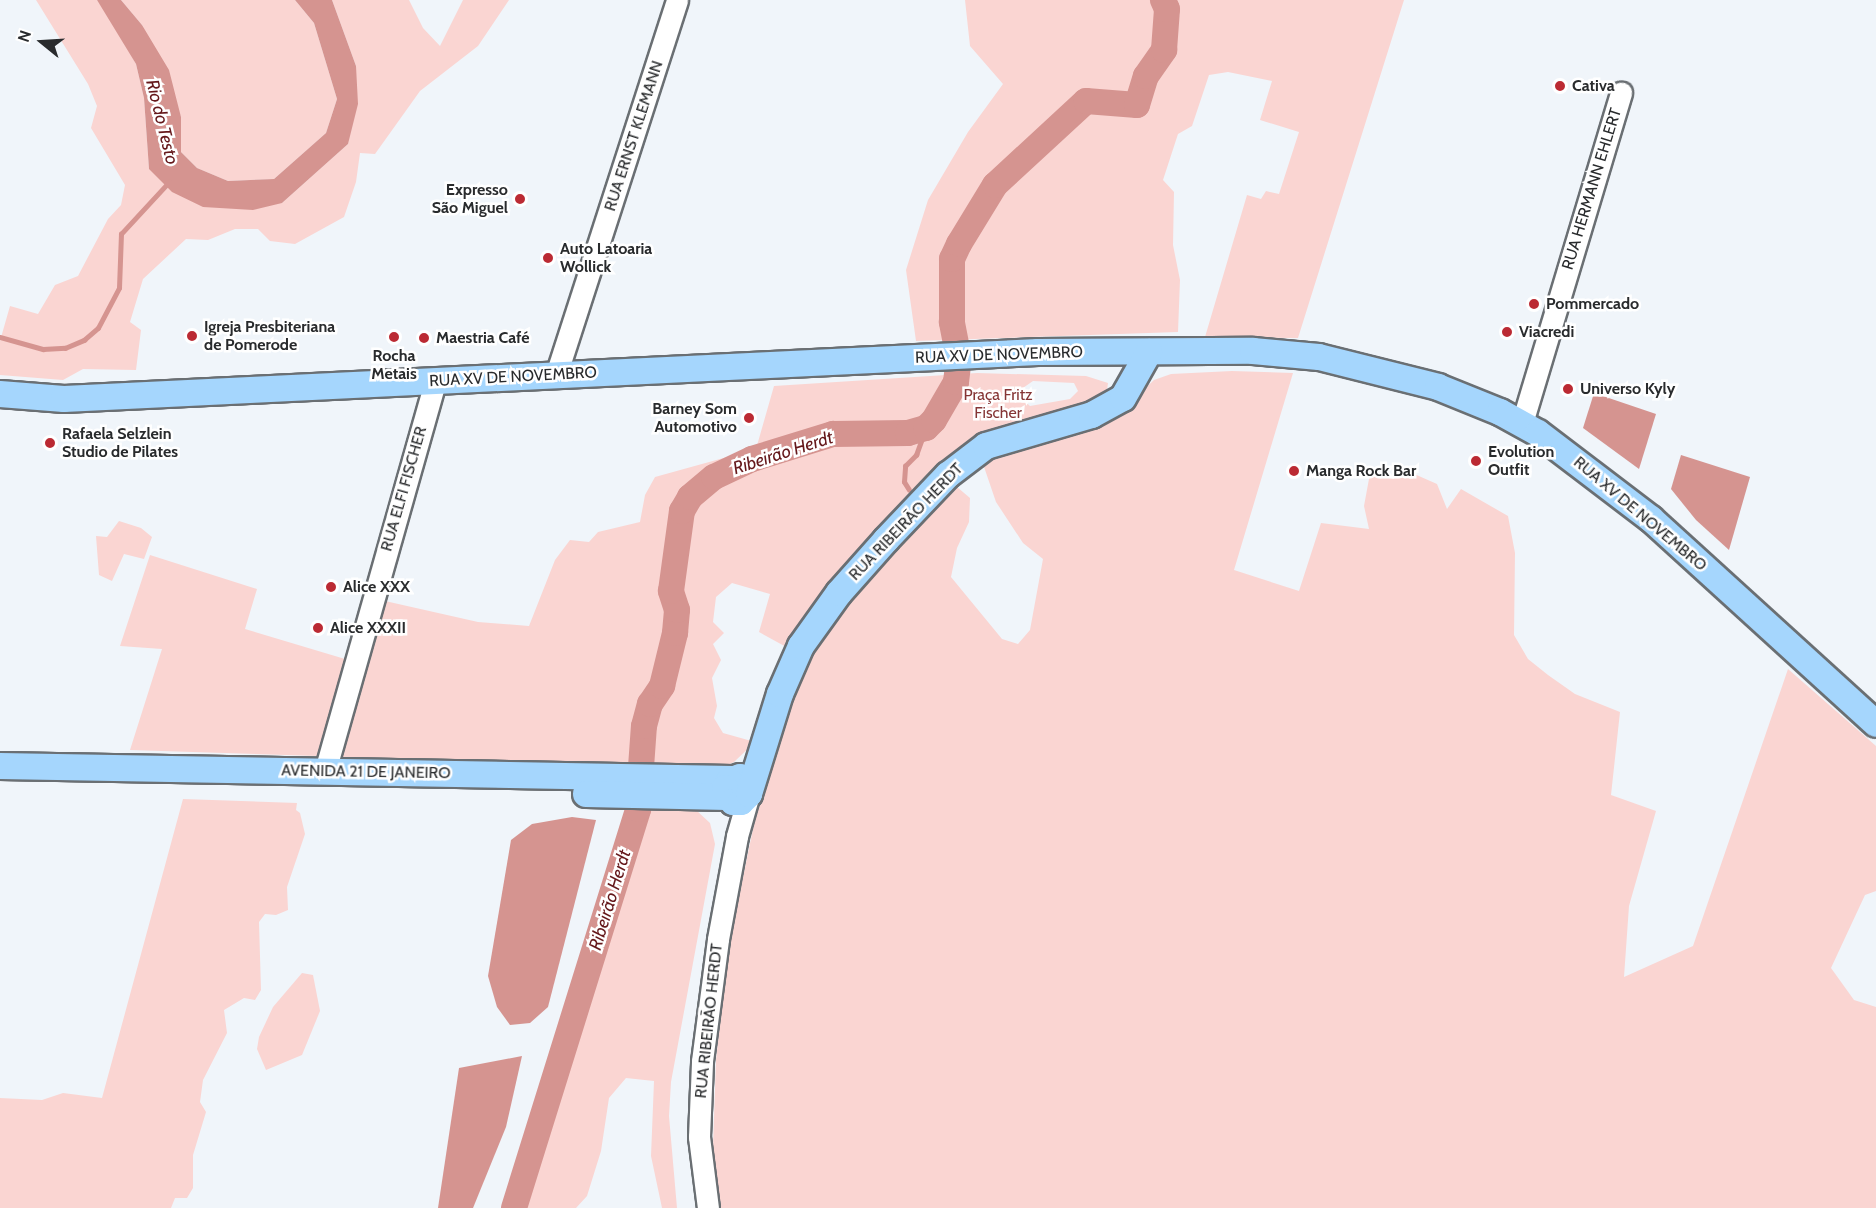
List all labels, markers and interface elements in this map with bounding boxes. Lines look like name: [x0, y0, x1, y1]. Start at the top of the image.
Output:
north arrow: [12, 12, 72, 72]
text: N: [14, 28, 35, 45]
street label: RUA ERNST KLEMANN: [601, 58, 667, 214]
place label: Cativa: [1572, 76, 1615, 96]
water label: Rio do Testo: [141, 77, 183, 167]
marker: Cativa: [1553, 79, 1567, 93]
street label: RUA HERMANN EHLERT: [1558, 106, 1626, 272]
place label: Expresso São Miguel: [432, 180, 508, 218]
marker: Expresso São Miguel: [513, 192, 527, 206]
place label: Auto Latoaria Wollick: [560, 239, 652, 277]
marker: Auto Latoaria Wollick: [541, 251, 555, 265]
place label: Pommercado: [1546, 294, 1639, 314]
marker: Pommercado: [1527, 297, 1541, 311]
place label: Igreja Presbiteriana de Pomerode: [204, 317, 335, 355]
place label: Viacredi: [1519, 322, 1574, 342]
marker: Viacredi: [1500, 325, 1514, 339]
place label: Maestria Café: [436, 328, 530, 348]
marker: Igreja Presbiteriana de Pomerode: [185, 329, 199, 343]
marker: Rocha Metais: [387, 330, 401, 344]
marker: Maestria Café: [417, 331, 431, 345]
street label: RUA XV DE NOVEMBRO: [915, 342, 1083, 368]
place label: Rocha Metais: [371, 346, 417, 384]
street label: RUA XV DE NOVEMBRO: [429, 363, 597, 391]
place label: Universo Kyly: [1580, 379, 1675, 399]
marker: Universo Kyly: [1561, 382, 1575, 396]
park label: Praça Fritz Fischer: [963, 385, 1033, 423]
place label: Barney Som Automotivo: [652, 399, 737, 437]
marker: Barney Som Automotivo: [742, 411, 756, 425]
place label: Rafaela Selzlein Studio de Pilates: [62, 424, 178, 462]
street label: RUA ELFI FISCHER: [377, 424, 431, 554]
water label: Ribeirão Herdt: [730, 427, 836, 479]
marker: Rafaela Selzlein Studio de Pilates: [43, 436, 57, 450]
place label: Evolution Outfit: [1488, 442, 1554, 480]
street label: RUA XV DE NOVEMBRO: [1570, 453, 1710, 575]
marker: Evolution Outfit: [1469, 454, 1483, 468]
street label: RUA RIBEIRÃO HERDT: [845, 459, 967, 585]
place label: Manga Rock Bar: [1306, 461, 1416, 481]
marker: Manga Rock Bar: [1287, 464, 1301, 478]
place label: Alice XXX: [343, 577, 410, 597]
marker: Alice XXX: [324, 580, 338, 594]
place label: Alice XXXII: [330, 618, 406, 638]
marker: Alice XXXII: [311, 621, 325, 635]
street label: AVENIDA 21 DE JANEIRO: [281, 761, 451, 783]
water label: Ribeirão Herdt: [584, 847, 636, 953]
street label: RUA RIBEIRÃO HERDT: [691, 943, 727, 1099]

